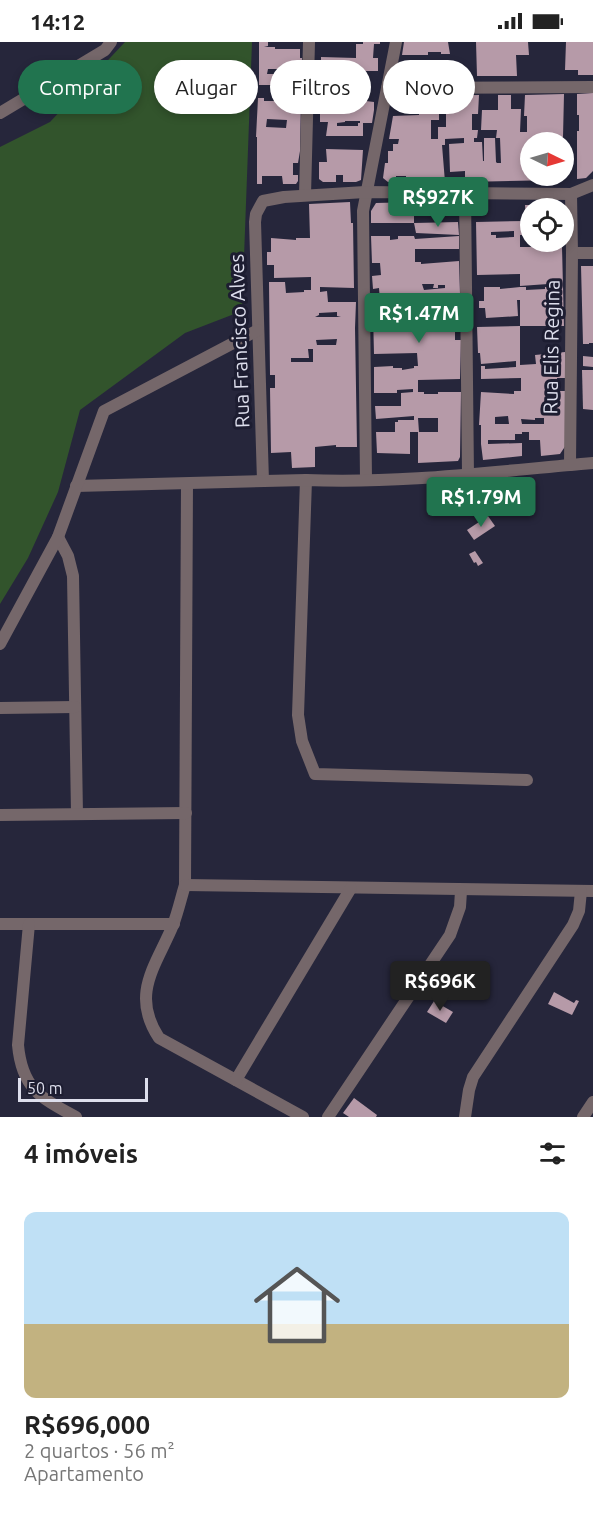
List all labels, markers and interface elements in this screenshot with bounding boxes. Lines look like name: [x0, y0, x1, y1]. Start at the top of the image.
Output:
text: 14:12: [30, 9, 85, 34]
chip: Comprar: [18, 60, 142, 114]
chip: Alugar: [154, 60, 258, 114]
chip: Filtros: [270, 60, 371, 114]
chip: Novo: [383, 60, 475, 114]
north arrow: [520, 132, 574, 186]
map controls: [520, 132, 574, 252]
pin: R$927K: [389, 177, 487, 228]
text: R$927K: [402, 185, 474, 208]
button: locate: [520, 198, 574, 252]
street label: Rua Francisco Alves: [224, 254, 254, 428]
street label: Rua Elis Regina: [538, 279, 564, 415]
pin: R$1.47M: [364, 293, 474, 344]
text: R$1.47M: [379, 301, 459, 324]
pin: R$1.79M: [426, 477, 536, 528]
text: R$1.79M: [441, 485, 521, 508]
pin: R$696K: [391, 961, 489, 1012]
text: R$696K: [404, 969, 476, 992]
scale bar: [18, 1075, 148, 1102]
text: 50 m: [27, 1079, 63, 1097]
icon: filters: [536, 1137, 569, 1170]
text: 4 imóveis: [24, 1139, 138, 1168]
icon: home: [243, 1251, 351, 1359]
text: R$696,000: [24, 1410, 150, 1439]
text: 2 quartos · 56 m²: [24, 1439, 175, 1462]
text: Apartamento: [24, 1462, 144, 1485]

